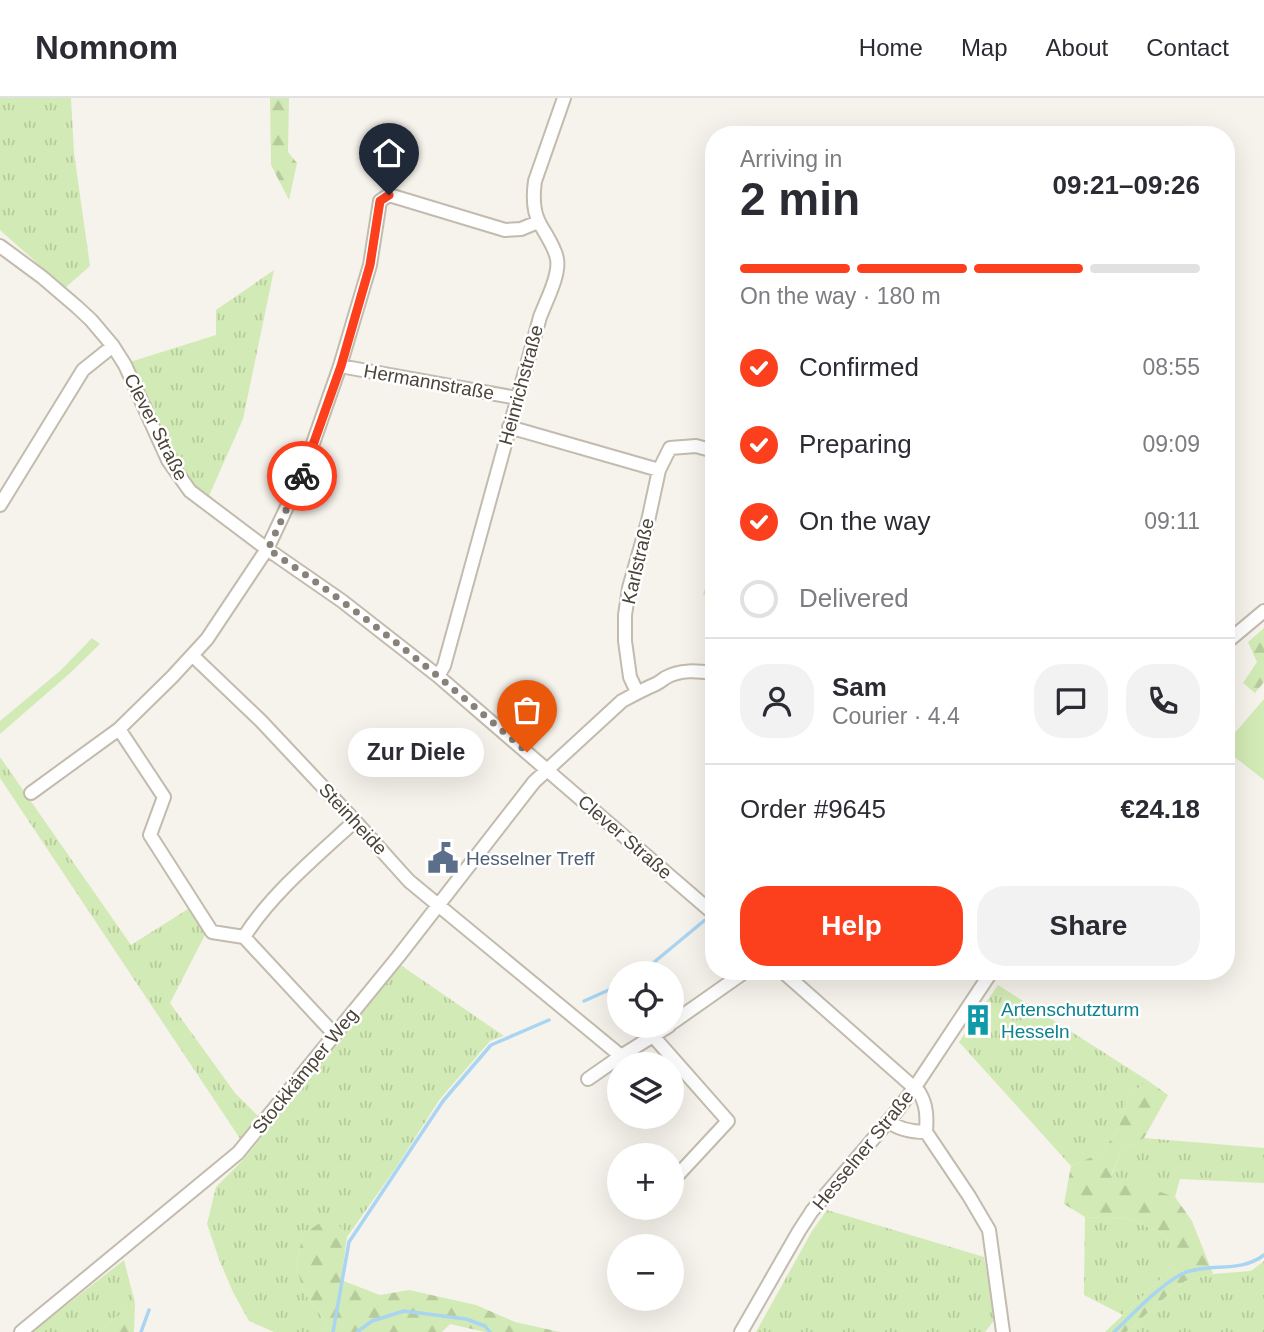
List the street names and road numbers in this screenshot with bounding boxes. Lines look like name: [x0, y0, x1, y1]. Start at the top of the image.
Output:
street label: Heinrichstraße: [495, 323, 547, 447]
street label: Hermannstraße: [362, 360, 496, 404]
street label: Clever Straße: [120, 370, 192, 484]
street label: Karlstraße: [618, 516, 658, 606]
street label: Steinheide: [315, 779, 391, 859]
street label: Clever Straße: [574, 791, 676, 883]
street label: Stockkämper Weg: [248, 1004, 362, 1138]
street label: Hesselner Straße: [808, 1086, 918, 1214]

